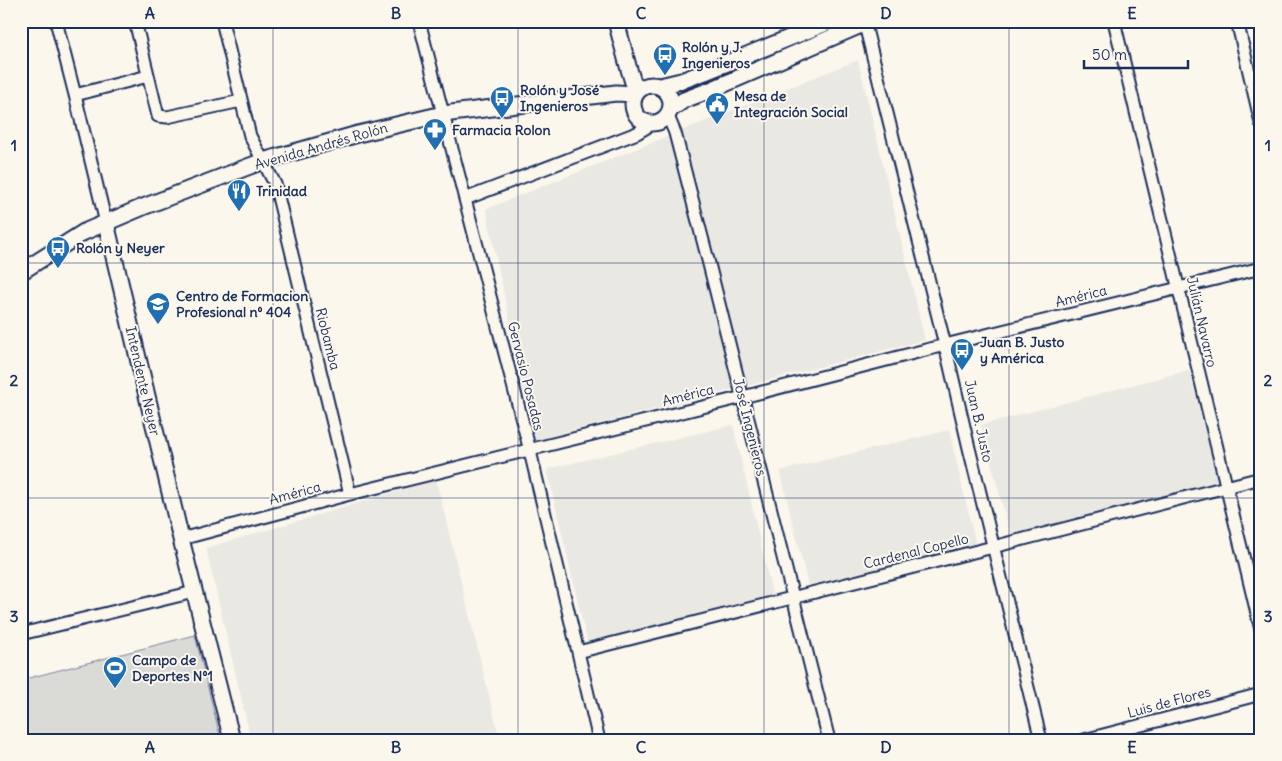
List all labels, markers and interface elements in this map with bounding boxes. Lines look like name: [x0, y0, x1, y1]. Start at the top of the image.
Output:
text: A: [145, 3, 155, 23]
text: B: [391, 3, 402, 23]
text: C: [636, 3, 647, 23]
text: D: [880, 3, 892, 23]
text: E: [1127, 3, 1137, 23]
place label: Rolón y J. Ingenieros: [682, 38, 751, 72]
scale bar: [1084, 38, 1188, 70]
bus stop icon: Rolón y J. Ingenieros: [652, 42, 678, 76]
text: 50 m: [1092, 45, 1127, 64]
place label: Rolón y José Ingenieros: [520, 81, 600, 115]
bus stop icon: Rolón y José Ingenieros: [489, 85, 515, 119]
place label: Mesa de Integración Social: [734, 87, 848, 121]
public building icon: Mesa de Integración Social: [704, 91, 730, 125]
pharmacy icon: Farmacia Rolon: [422, 117, 448, 151]
street label: Avenida Andrés Rolón: [252, 118, 390, 174]
place label: Farmacia Rolon: [452, 121, 551, 139]
text: 1: [11, 135, 17, 155]
text: 1: [1265, 135, 1271, 155]
restaurant icon: Trinidad: [226, 178, 252, 212]
place label: Trinidad: [256, 182, 308, 200]
bus stop icon: Rolón y Neyer: [45, 235, 71, 269]
place label: Rolón y Neyer: [76, 239, 165, 257]
street label: Julián Navarro: [1183, 275, 1221, 369]
street label: América: [1053, 281, 1109, 311]
place label: Centro de Formacion Profesional nº 404: [176, 287, 308, 321]
school or university icon: Centro de Formacion Profesional nº 404: [145, 291, 171, 325]
street label: Riobamba: [312, 306, 344, 372]
street label: Gervasio Posadas: [504, 320, 548, 432]
street label: Intendente Neyer: [122, 325, 164, 438]
place label: Juan B. Justo y América: [980, 333, 1064, 367]
bus stop icon: Juan B. Justo y América: [949, 337, 975, 371]
text: 2: [10, 370, 19, 390]
text: 2: [1264, 370, 1273, 390]
street label: José Ingenieros: [729, 376, 771, 478]
street label: Juan B. Justo: [961, 378, 997, 464]
street label: América: [660, 380, 716, 410]
street label: América: [267, 477, 323, 509]
street label: Cardenal Copello: [862, 529, 970, 573]
text: 3: [9, 606, 19, 626]
text: 3: [1263, 606, 1273, 626]
place label: Campo de Deportes Nº1: [132, 651, 213, 685]
sports icon: Campo de Deportes Nº1: [102, 655, 128, 689]
street label: Luis de Flores: [1125, 682, 1213, 722]
text: A: [145, 737, 155, 757]
text: B: [391, 737, 402, 757]
text: C: [636, 737, 647, 757]
text: D: [880, 737, 892, 757]
text: E: [1127, 737, 1137, 757]

